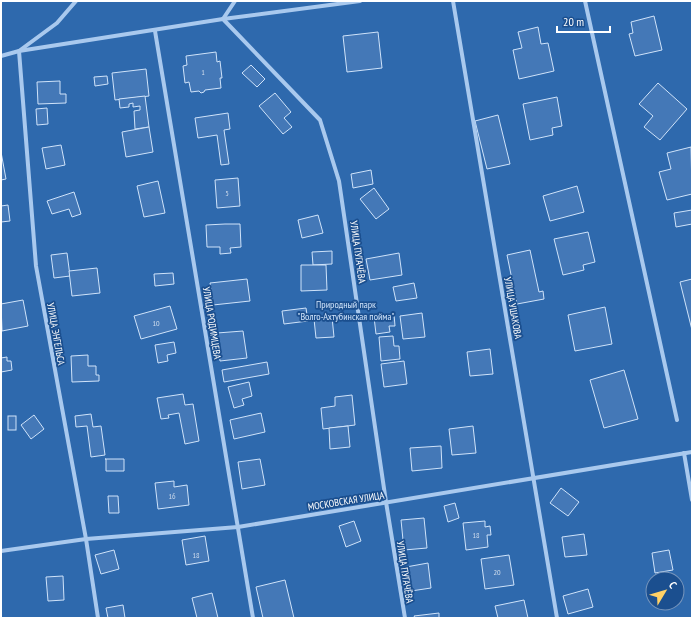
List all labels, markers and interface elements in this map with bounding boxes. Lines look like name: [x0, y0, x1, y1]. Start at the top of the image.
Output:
scale bar: [557, 8, 610, 34]
text: 20 m: [563, 14, 584, 29]
house number: 1: [201, 67, 205, 77]
house number: 5: [225, 188, 229, 198]
street label: УЛИЦА ПУГАЧЁВА: [347, 220, 369, 284]
street label: УЛИЦА УШАКОВА: [501, 276, 525, 340]
street label: УЛИЦА РОДИМЦЕВА: [200, 286, 224, 360]
park label: Природный парк "Волго-Ахтубинская пойма": [298, 298, 395, 323]
street label: УЛИЦА ЭНГЕЛЬСА: [44, 302, 68, 367]
house number: 10: [152, 318, 160, 328]
street label: МОСКОВСКАЯ УЛИЦА: [307, 488, 385, 513]
house number: 16: [168, 491, 176, 501]
house number: 18: [472, 530, 480, 540]
street label: УЛИЦА ПУГАЧЁВА: [394, 540, 416, 604]
house number: 18: [192, 550, 200, 560]
house number: 20: [493, 567, 501, 577]
north arrow: [645, 571, 685, 611]
text: С: [666, 579, 680, 591]

